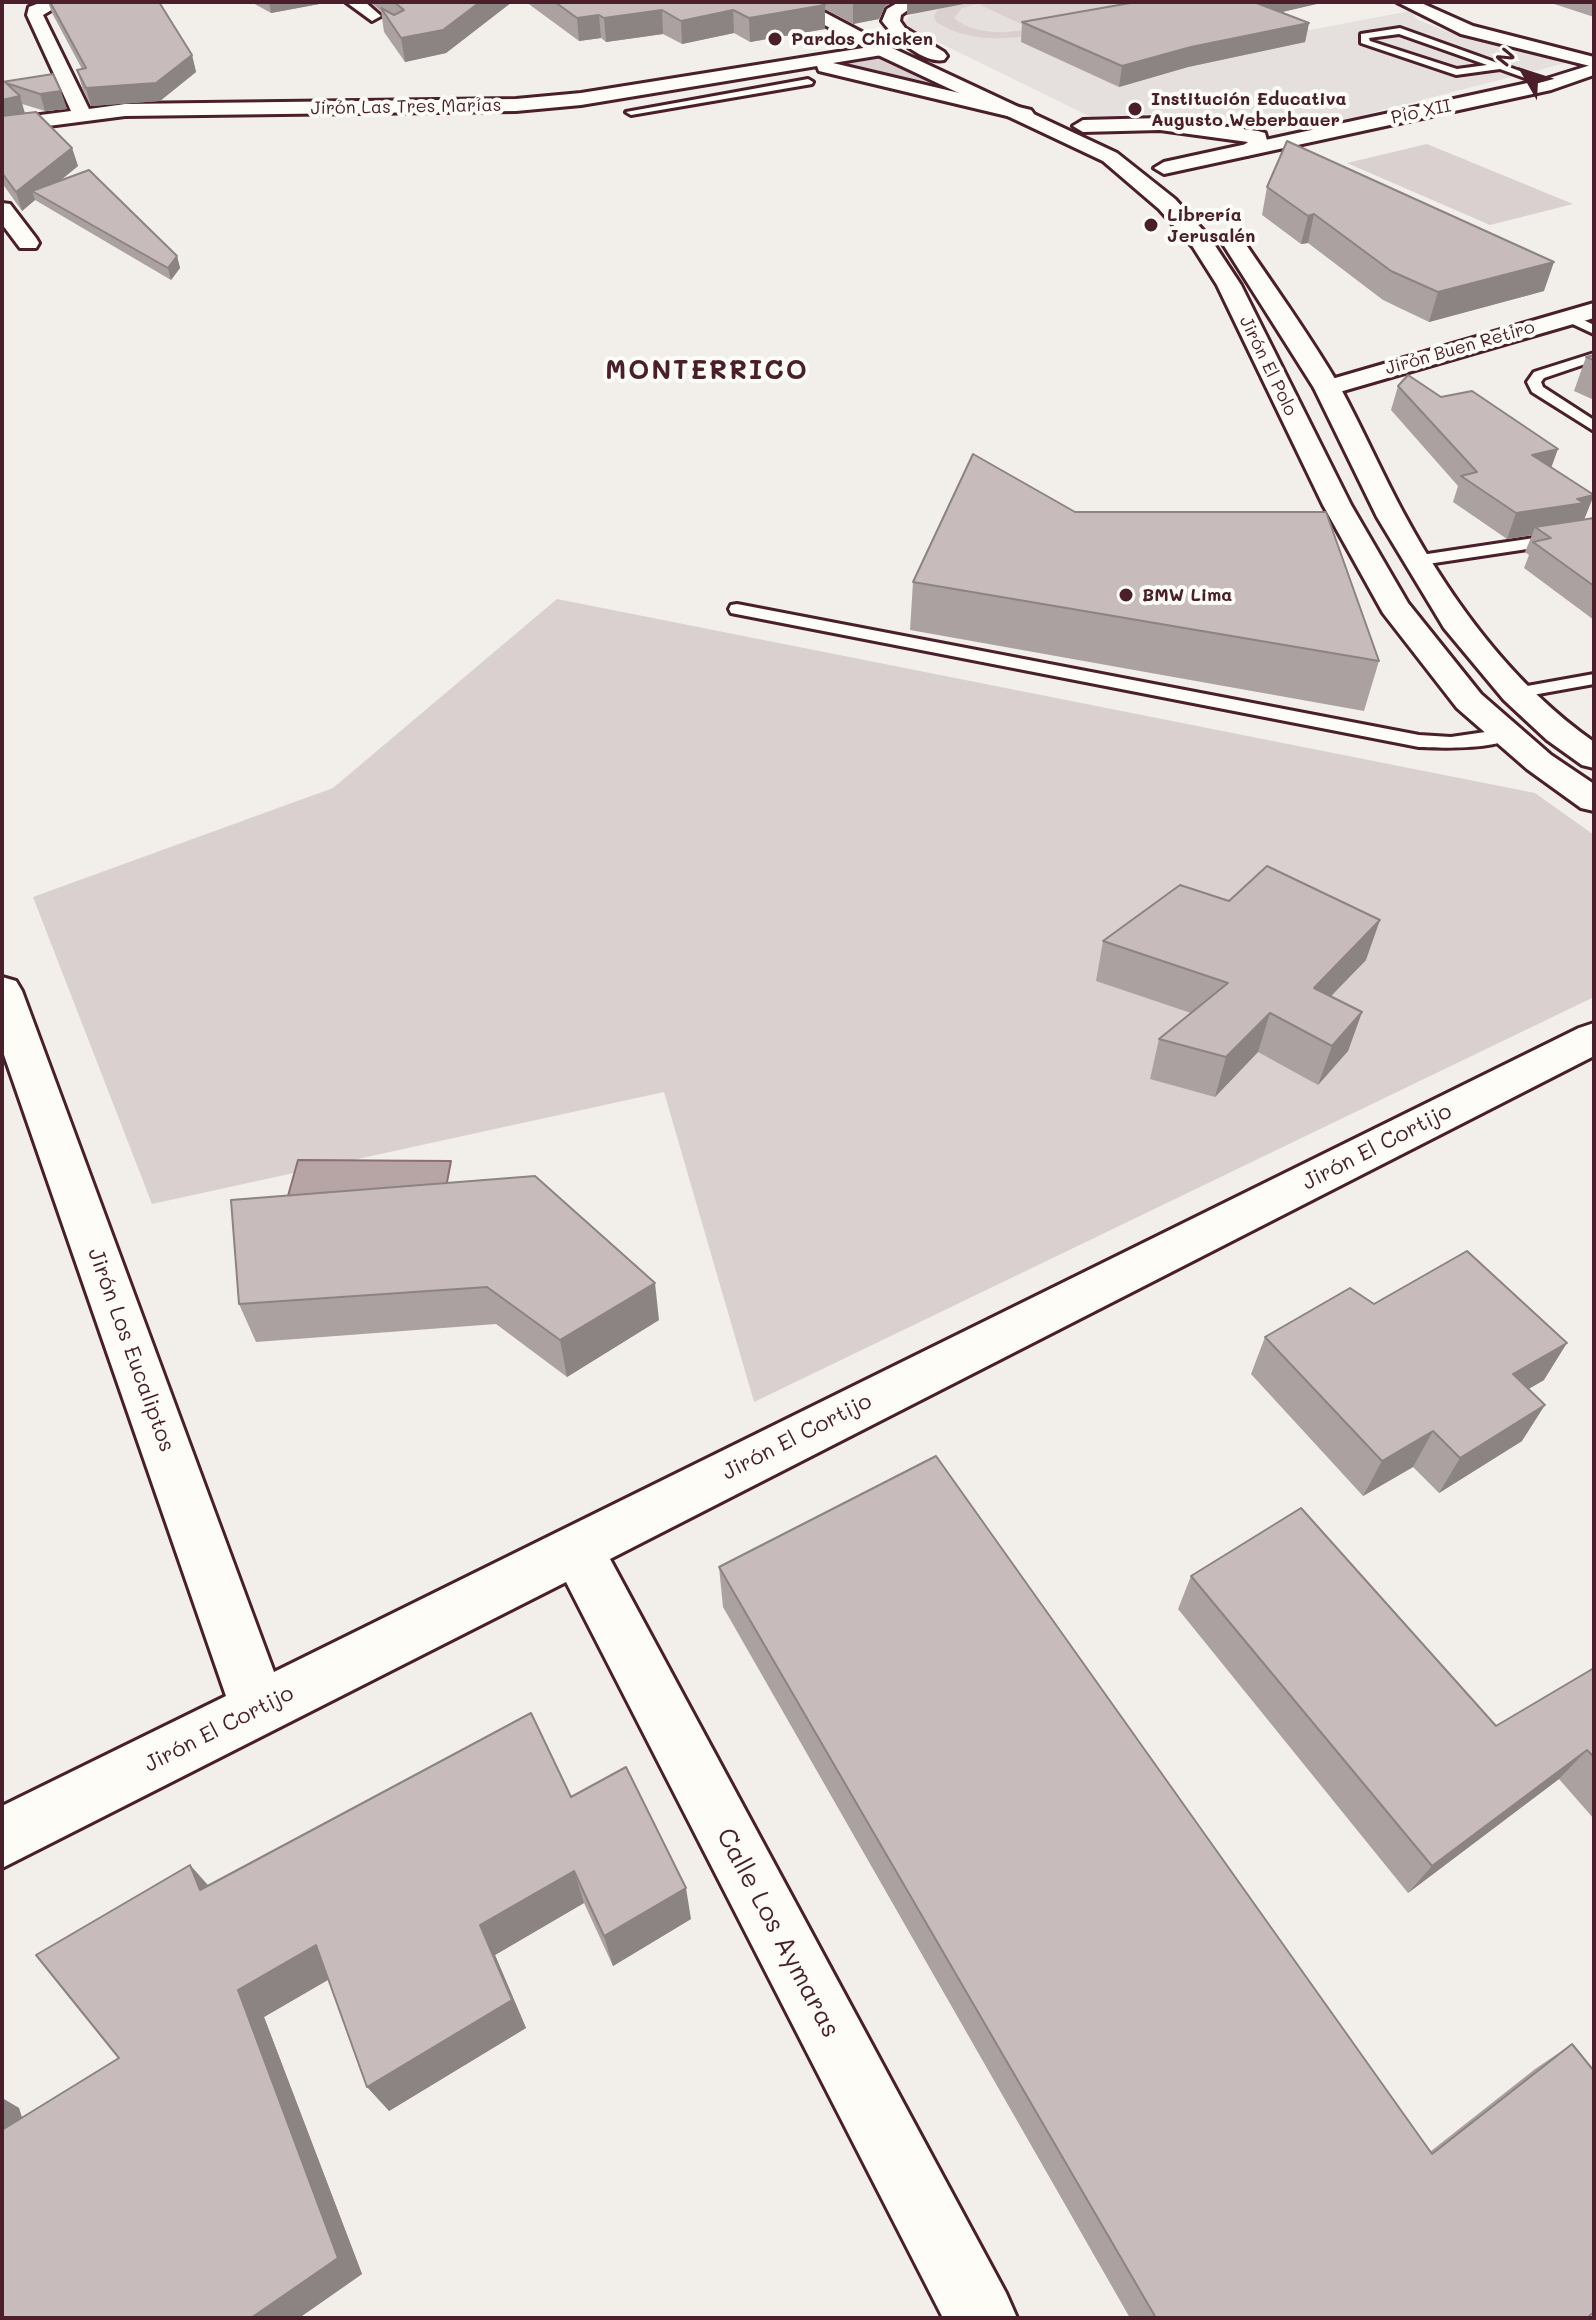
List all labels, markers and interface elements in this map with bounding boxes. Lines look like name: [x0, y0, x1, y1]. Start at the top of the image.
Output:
place label: Pardos Chicken: [791, 28, 933, 50]
marker: Pardos Chicken: [766, 30, 784, 48]
north arrow: [1484, 32, 1564, 112]
text: N: [1488, 41, 1521, 72]
place label: Institución Educativa Augusto Weberbauer: [1151, 88, 1346, 130]
street label: Jirón Las Tres Marías: [310, 95, 502, 119]
street label: Pío XII: [1389, 95, 1453, 129]
marker: Institución Educativa Augusto Weberbauer: [1126, 100, 1144, 118]
place label: Librería Jerusalén: [1167, 204, 1255, 246]
marker: Librería Jerusalén: [1142, 216, 1160, 234]
street label: Jirón El Polo: [1235, 313, 1301, 419]
street label: Jirón Buen Retiro: [1383, 316, 1537, 380]
district label: MONTERRICO: [605, 355, 809, 387]
place label: BMW Lima: [1142, 584, 1232, 606]
marker: BMW Lima: [1117, 586, 1135, 604]
street label: Jirón El Cortijo: [1298, 1098, 1456, 1196]
street label: Jirón Los Eucaliptos: [82, 1244, 180, 1456]
street label: Jirón El Cortijo: [718, 1388, 876, 1486]
street label: Jirón El Cortijo: [140, 1680, 298, 1778]
street label: Calle Los Aymaras: [710, 1823, 846, 2043]

